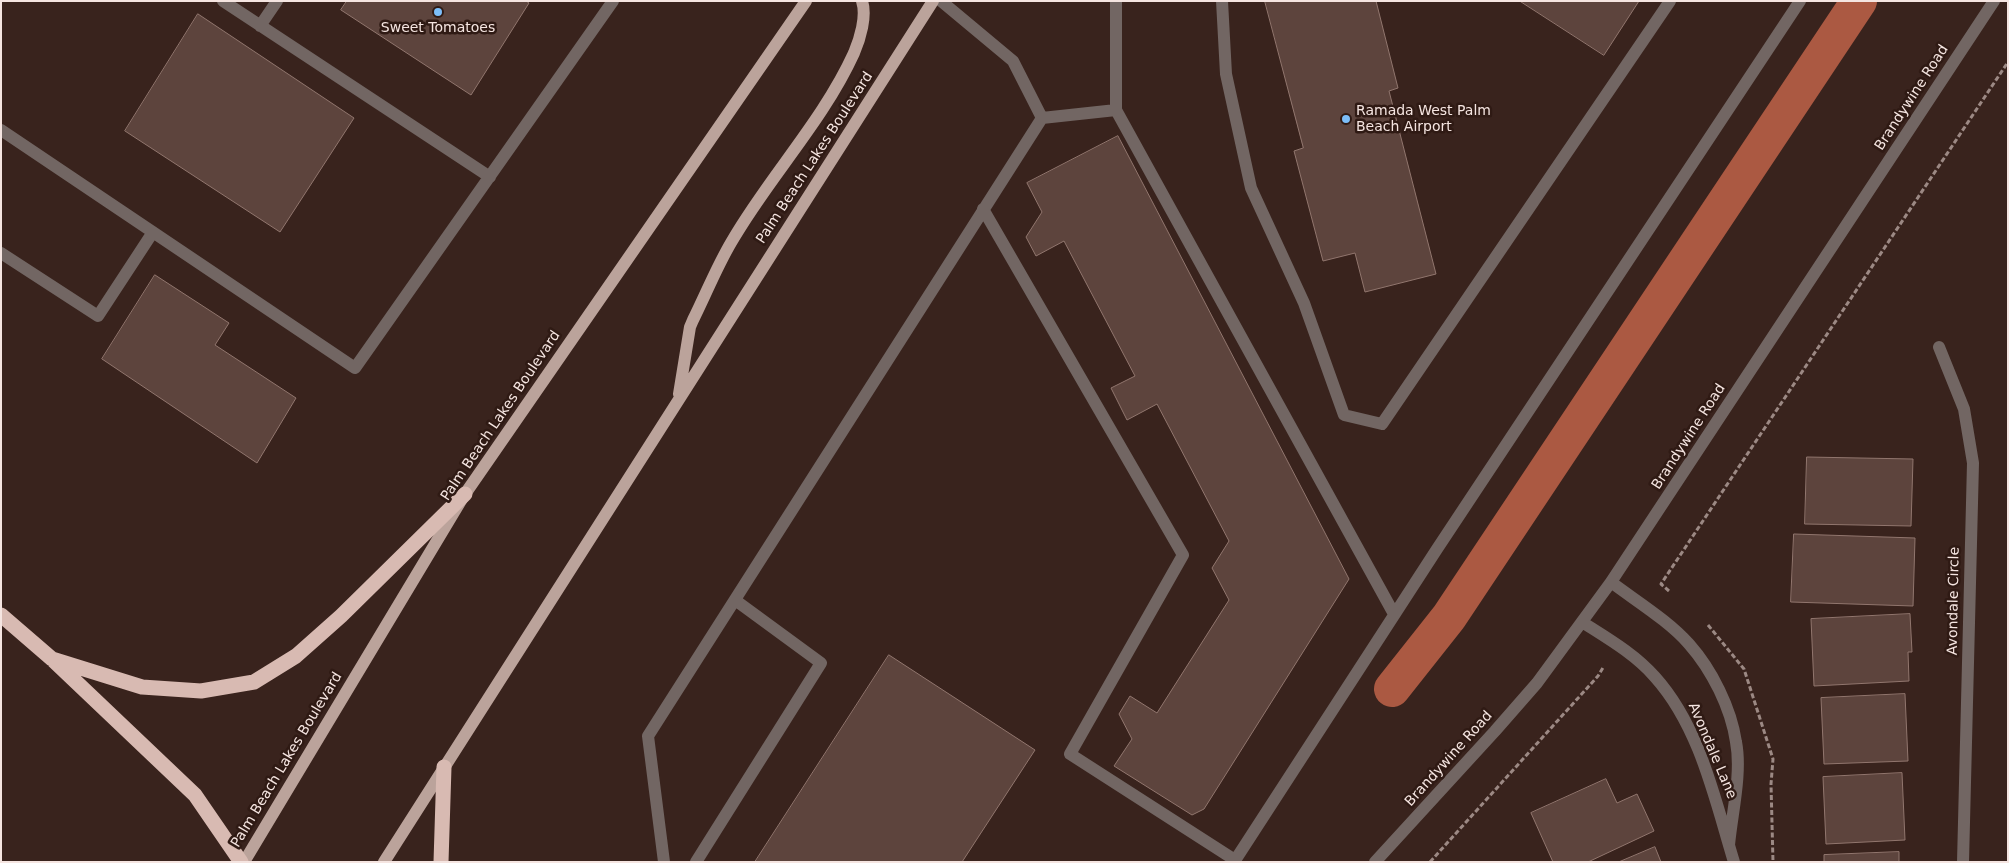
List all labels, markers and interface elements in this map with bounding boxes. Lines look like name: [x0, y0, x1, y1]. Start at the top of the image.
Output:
marker: Sweet Tomatoes: [432, 6, 444, 18]
place label: Sweet Tomatoes: [381, 20, 495, 36]
street label: Brandywine Road: [1872, 42, 1952, 154]
street label: Palm Beach Lakes Boulevard: [753, 69, 877, 247]
place label: Ramada West Palm Beach Airport: [1356, 103, 1491, 136]
marker: Ramada West Palm Beach Airport: [1340, 113, 1352, 125]
street label: Palm Beach Lakes Boulevard: [438, 328, 564, 504]
street label: Brandywine Road: [1649, 381, 1729, 493]
street label: Avondale Circle: [1945, 547, 1963, 655]
street label: Palm Beach Lakes Boulevard: [228, 669, 346, 851]
street label: Avondale Lane: [1684, 700, 1740, 802]
street label: Brandywine Road: [1402, 708, 1496, 810]

